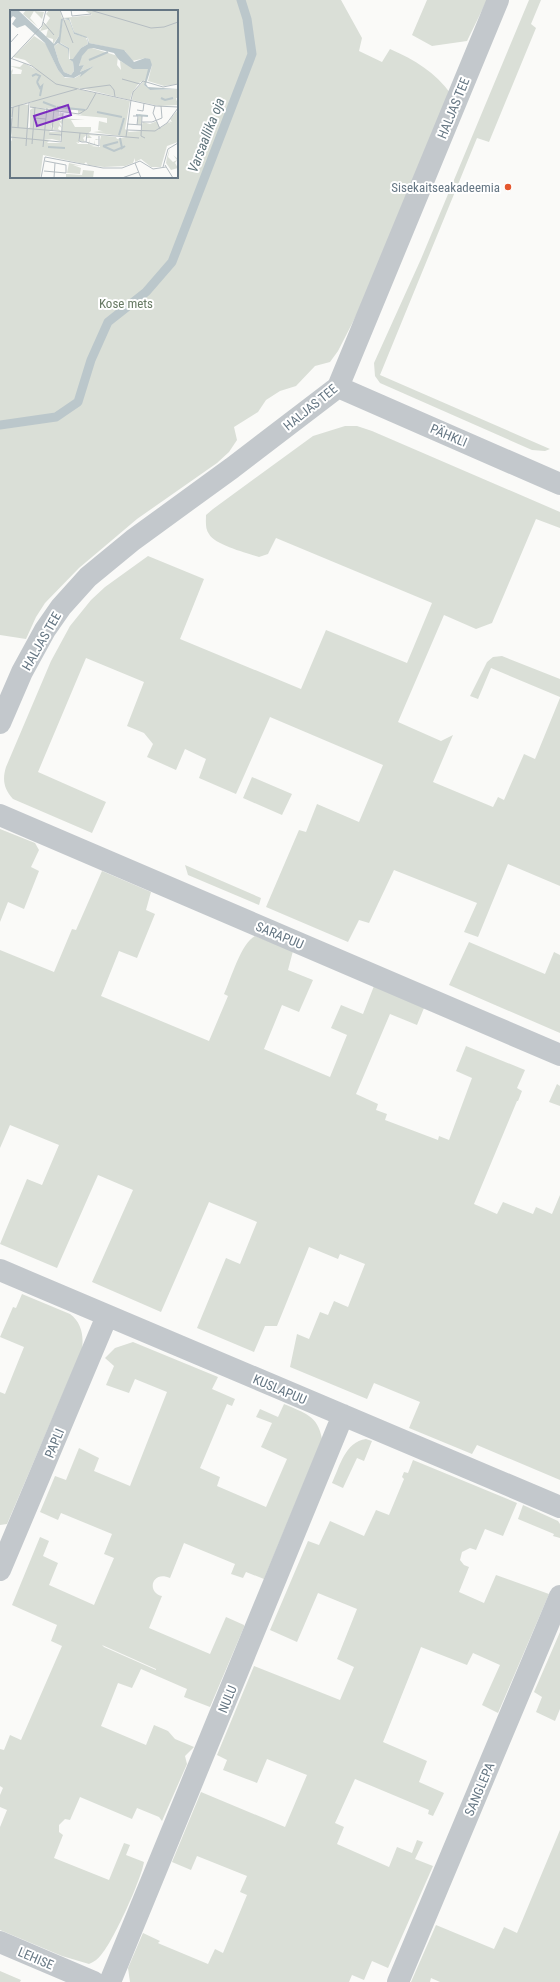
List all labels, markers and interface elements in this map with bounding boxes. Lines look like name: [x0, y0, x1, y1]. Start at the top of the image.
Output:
inset map: [10, 10, 178, 178]
street label: HALJAS TEE: [434, 75, 473, 141]
water label: Varsaallika oja: [184, 95, 228, 175]
place label: Sisekaitseakadeemia: [391, 180, 500, 195]
marker: Sisekaitseakadeemia: [503, 182, 513, 192]
park label: Kose mets: [99, 296, 153, 311]
street label: HALJAS TEE: [280, 381, 340, 434]
street label: PÄHKLI: [428, 421, 469, 450]
street label: HALJAS TEE: [19, 609, 64, 673]
street label: SARAPUU: [254, 919, 306, 952]
street label: KUSLAPUU: [251, 1371, 309, 1407]
street label: PAPLI: [42, 1426, 67, 1460]
street label: NULU: [215, 1683, 240, 1715]
street label: SANGLEPA: [462, 1760, 498, 1818]
street label: LEHISE: [16, 1944, 56, 1973]

